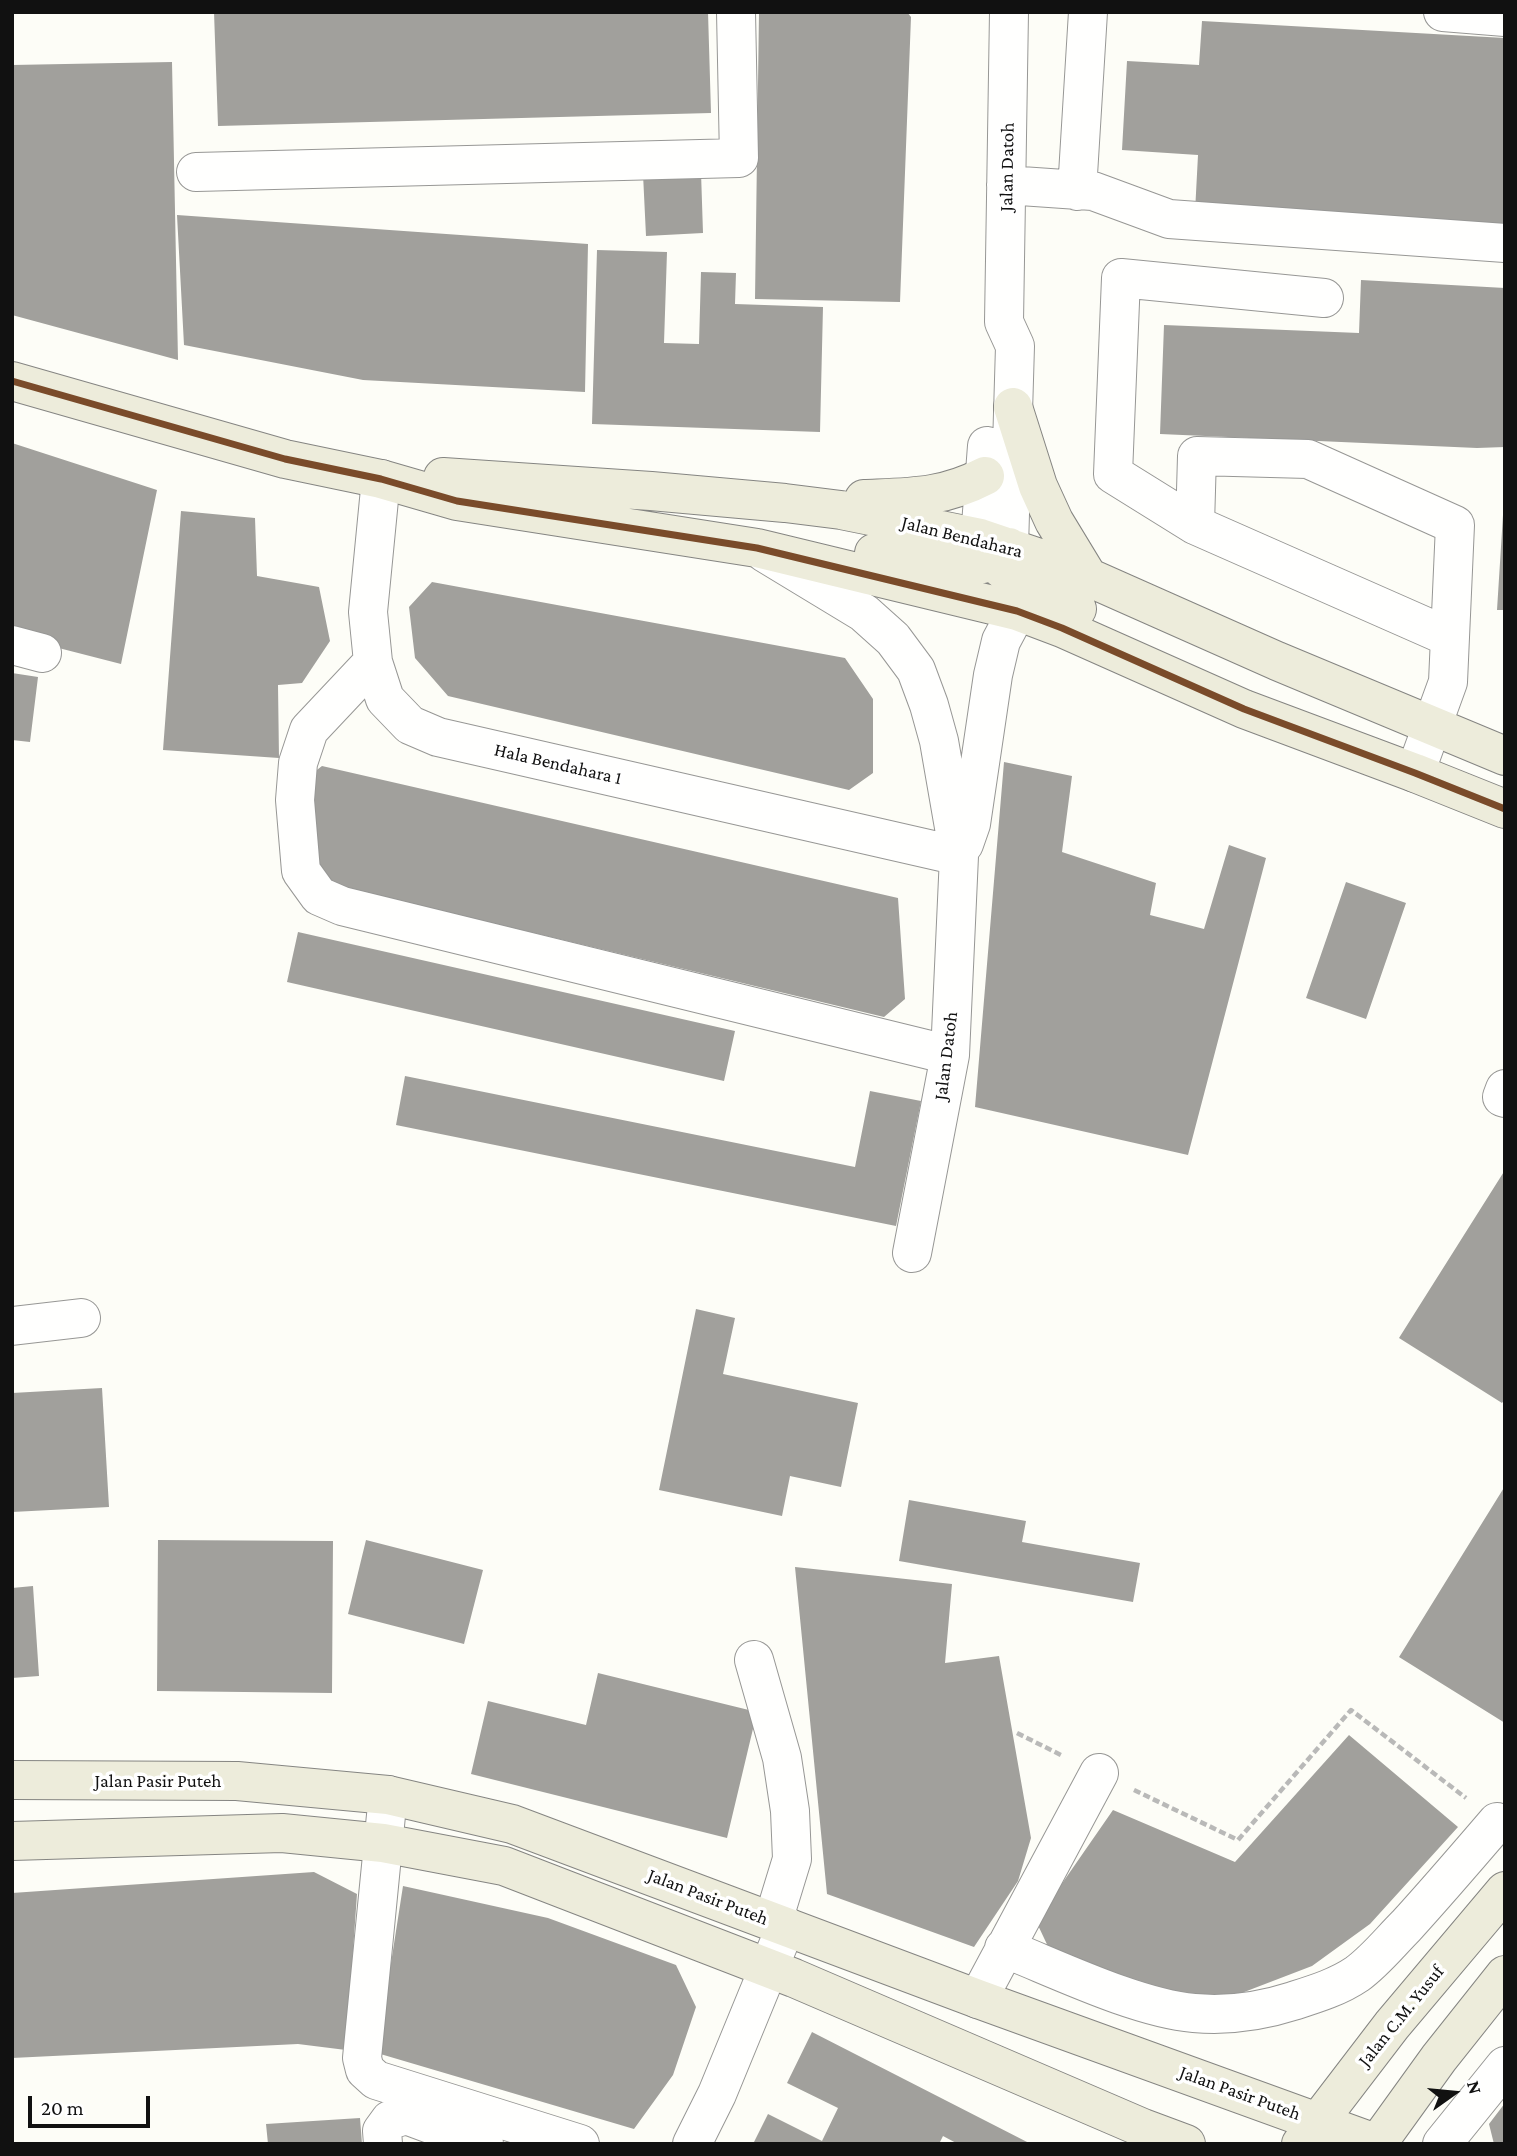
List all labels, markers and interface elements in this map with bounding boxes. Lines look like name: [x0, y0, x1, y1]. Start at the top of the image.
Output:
street label: Jalan Datoh: [995, 122, 1019, 212]
street label: Jalan Bendahara: [899, 511, 1025, 563]
street label: Hala Bendahara 1: [492, 738, 624, 790]
street label: Jalan Datoh: [929, 1010, 963, 1102]
street label: Jalan Pasir Puteh: [94, 1770, 222, 1792]
street label: Jalan Pasir Puteh: [645, 1864, 771, 1930]
street label: Jalan C.M. Yusuf: [1353, 1961, 1449, 2071]
north arrow: [1419, 2058, 1489, 2128]
street label: Jalan Pasir Puteh: [1176, 2061, 1304, 2125]
text: N: [1463, 2078, 1487, 2096]
scale bar: [32, 2082, 154, 2126]
text: 20 m: [41, 2096, 84, 2120]

